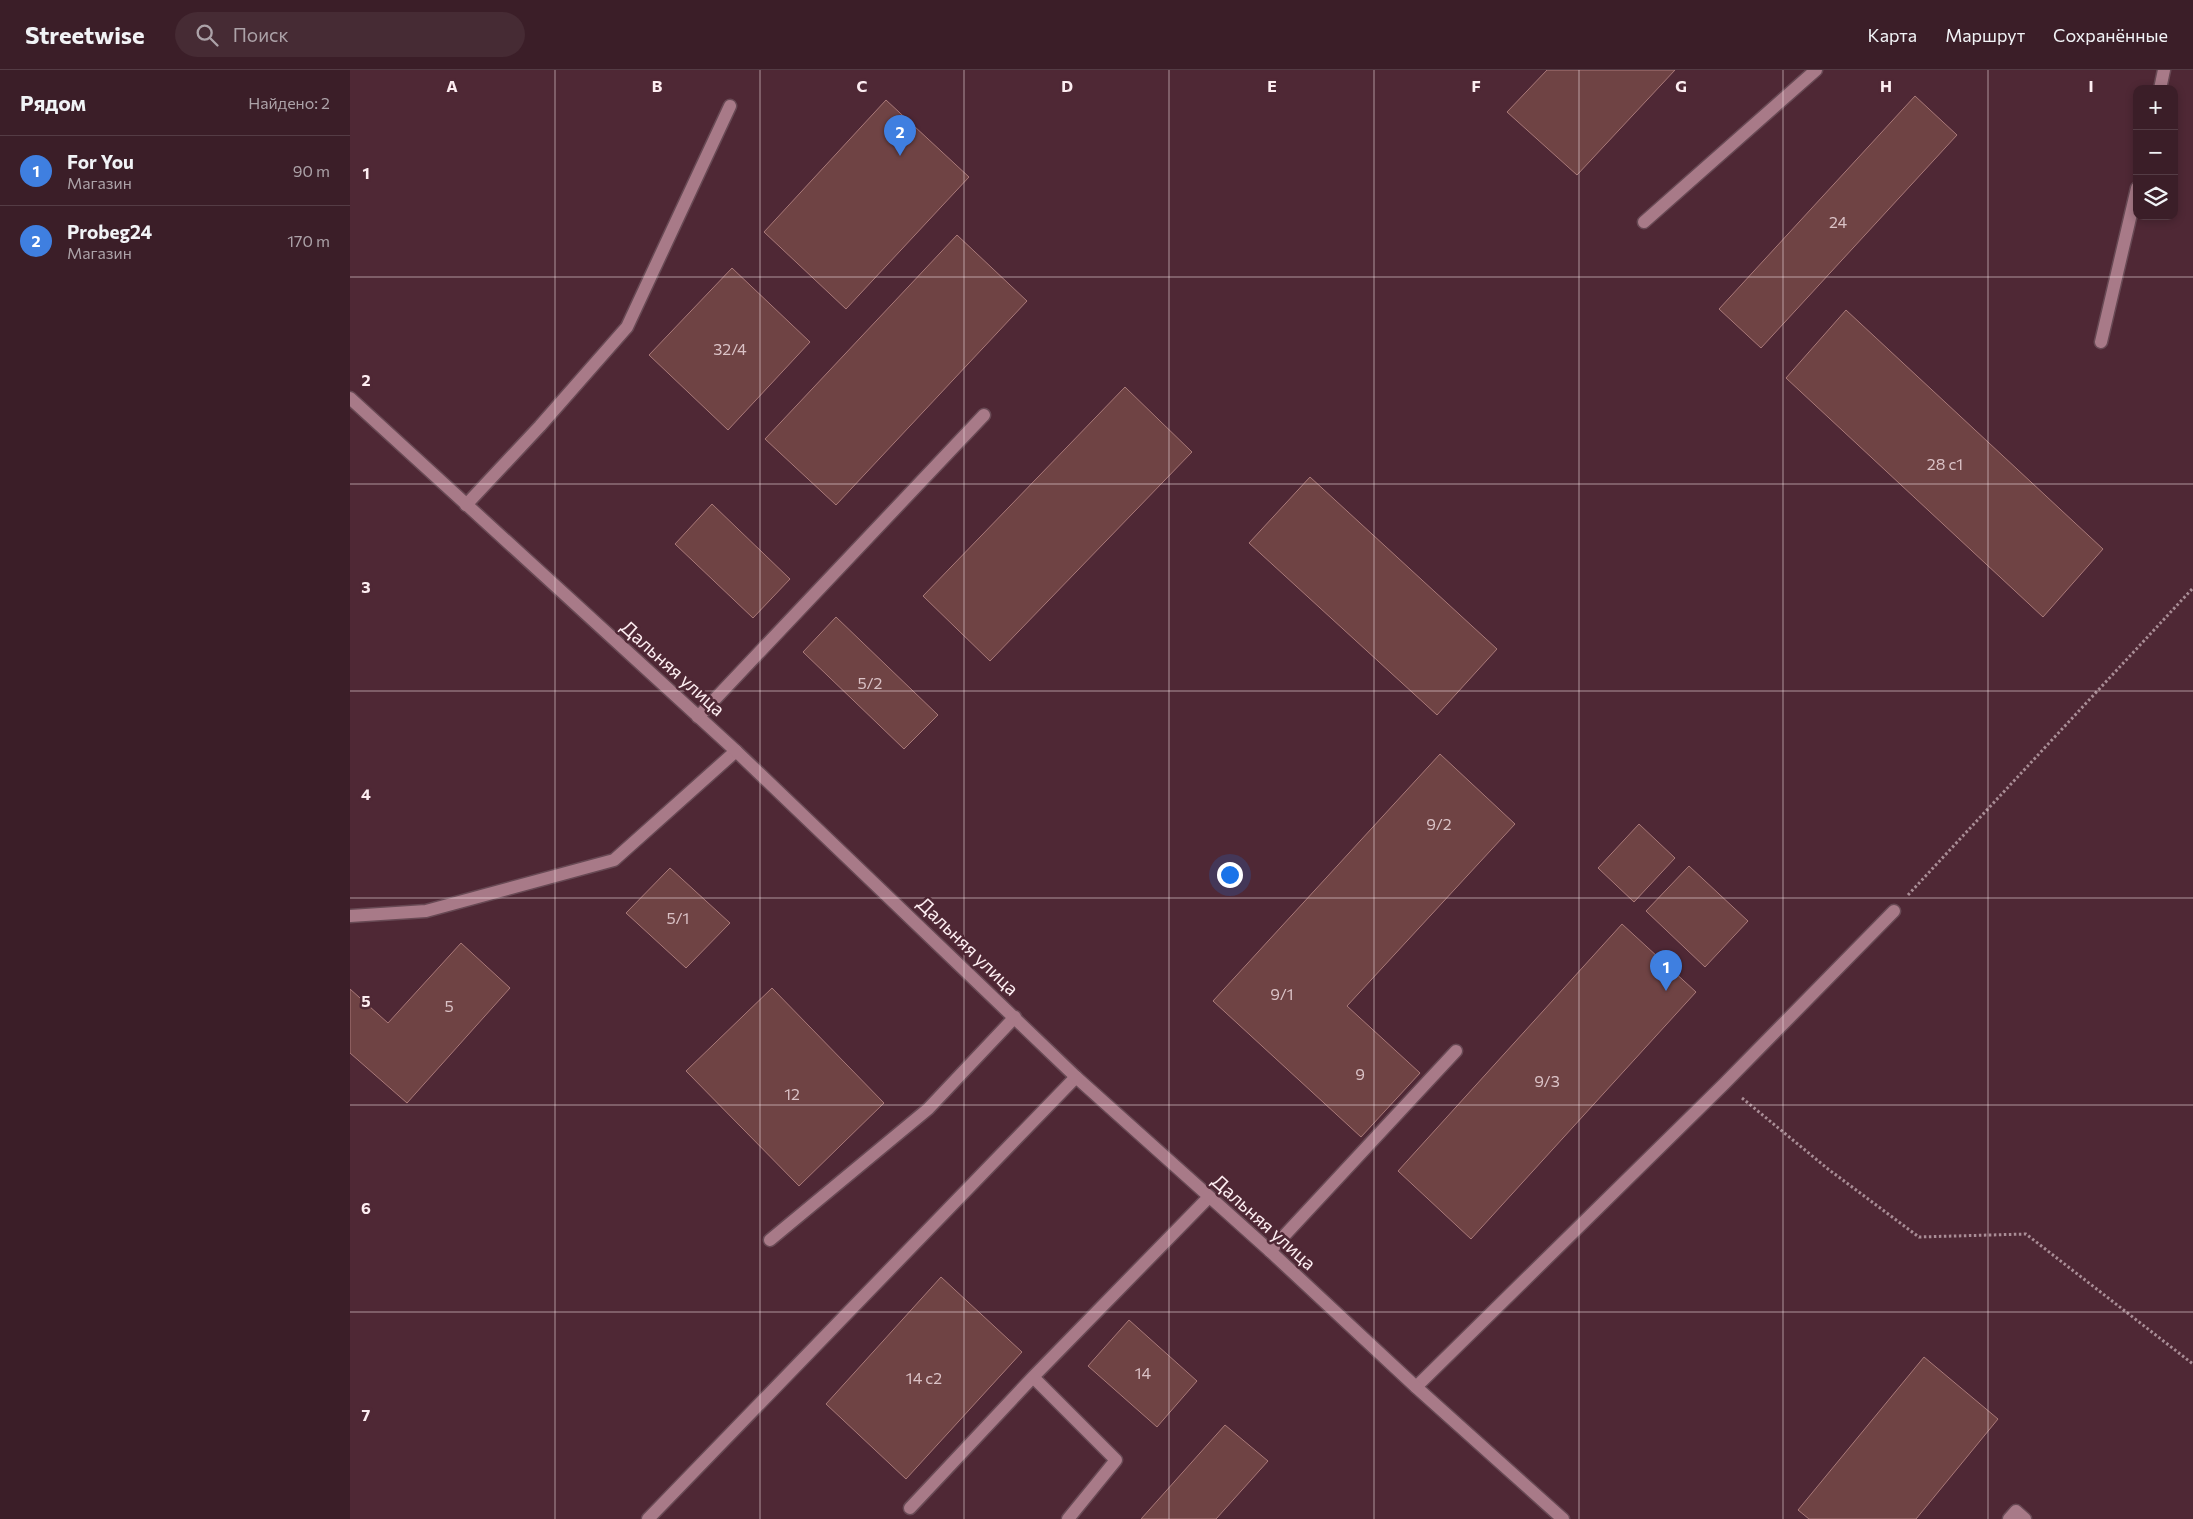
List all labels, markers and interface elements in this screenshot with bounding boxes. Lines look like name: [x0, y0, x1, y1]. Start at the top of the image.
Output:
search box: [175, 12, 525, 57]
text: Streetwise: [25, 20, 145, 49]
icon: search: [193, 21, 221, 49]
text: Поиск: [233, 23, 289, 46]
text: Карта: [1868, 24, 1917, 46]
text: Маршрут: [1945, 24, 2025, 46]
text: Сохранённые: [2053, 24, 2168, 46]
text: A: [446, 76, 458, 95]
text: B: [652, 76, 663, 95]
text: C: [857, 76, 868, 95]
text: D: [1061, 76, 1073, 95]
text: E: [1267, 76, 1277, 95]
text: F: [1471, 76, 1481, 95]
text: G: [1675, 76, 1687, 95]
text: H: [1880, 76, 1892, 95]
text: I: [2088, 76, 2094, 95]
map controls: [2133, 85, 2178, 220]
button: +: [2133, 85, 2178, 130]
text: Рядом: [20, 90, 86, 115]
text: Найдено: 2: [248, 93, 330, 112]
pin: 2: [884, 115, 916, 156]
button: −: [2133, 130, 2178, 175]
text: For You: [67, 150, 134, 173]
text: 1: [32, 161, 40, 180]
text: 90 m: [293, 161, 330, 180]
text: 1: [362, 163, 370, 182]
text: Магазин: [67, 173, 132, 192]
button: layers: [2133, 175, 2178, 220]
house number: 24: [1829, 212, 1847, 231]
text: Probeg24: [67, 220, 152, 243]
text: 2: [31, 231, 41, 250]
text: 170 m: [287, 231, 330, 250]
text: Магазин: [67, 243, 132, 262]
house number: 32/4: [713, 339, 747, 358]
text: 2: [361, 370, 371, 389]
house number: 28 с1: [1927, 454, 1963, 473]
text: 3: [361, 577, 371, 596]
street label: Дальняя улица: [617, 615, 730, 720]
house number: 5/2: [858, 673, 883, 692]
text: 4: [361, 784, 371, 803]
house number: 9/2: [1426, 814, 1452, 833]
your location: [1217, 862, 1243, 888]
street label: Дальняя улица: [913, 892, 1024, 1000]
house number: 5/1: [667, 908, 689, 927]
pin: 1: [1650, 950, 1682, 991]
house number: 9/1: [1270, 984, 1294, 1003]
text: 5: [361, 991, 371, 1010]
house number: 5: [444, 996, 454, 1015]
house number: 9: [1355, 1064, 1365, 1083]
house number: 9/3: [1534, 1071, 1560, 1090]
house number: 12: [784, 1084, 800, 1103]
street label: Дальняя улица: [1208, 1169, 1321, 1274]
text: 6: [361, 1198, 371, 1217]
house number: 14: [1135, 1363, 1152, 1382]
house number: 14 с2: [906, 1368, 942, 1387]
text: 7: [362, 1405, 371, 1424]

